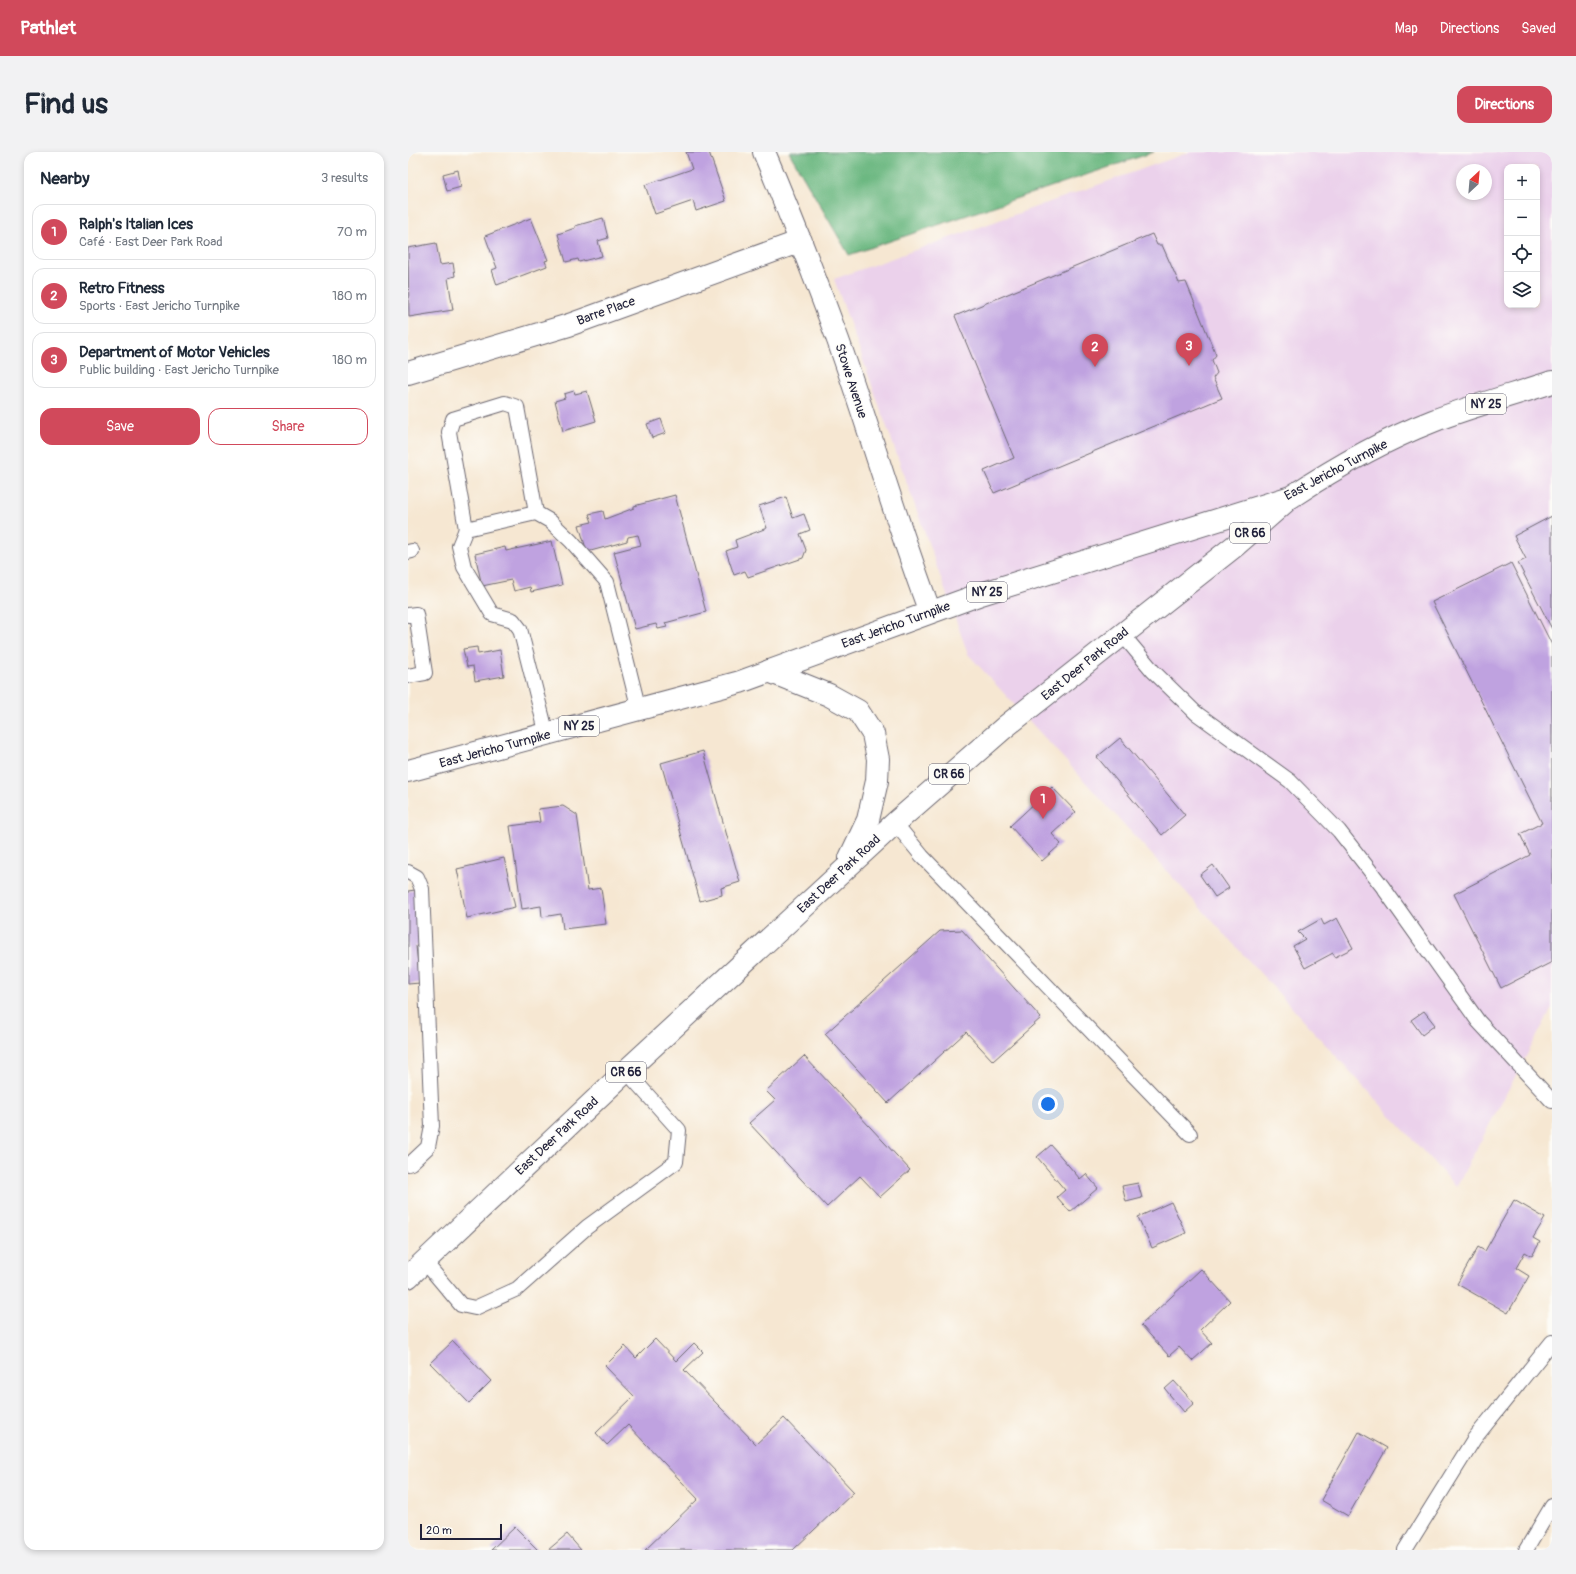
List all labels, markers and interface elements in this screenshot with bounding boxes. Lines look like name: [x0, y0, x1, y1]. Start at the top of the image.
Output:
text: Pathlet: [20, 16, 76, 40]
text: Map: [1395, 20, 1418, 37]
text: Directions: [1440, 20, 1499, 37]
text: Saved: [1521, 20, 1556, 37]
button: Directions: [1457, 86, 1552, 123]
text: Find us: [24, 87, 108, 122]
north arrow: [1456, 164, 1492, 200]
map controls: [1504, 164, 1540, 308]
button: +: [1504, 164, 1540, 200]
text: Nearby: [40, 168, 89, 189]
text: 3 results: [321, 170, 368, 186]
button: −: [1504, 200, 1540, 236]
text: Ralph's Italian Ices: [79, 215, 193, 234]
text: 1: [51, 224, 57, 240]
text: 70 m: [337, 224, 367, 240]
text: Café · East Deer Park Road: [79, 234, 223, 250]
button: locate: [1504, 236, 1540, 272]
button: layers: [1504, 272, 1540, 308]
text: Retro Fitness: [79, 279, 165, 298]
text: 2: [50, 288, 58, 304]
text: 180 m: [332, 288, 367, 304]
street label: Barre Place: [575, 293, 638, 329]
text: Sports · East Jericho Turnpike: [79, 298, 240, 314]
pin: 3: [1176, 333, 1202, 366]
pin: 2: [1082, 334, 1108, 367]
street label: Stowe Avenue: [831, 342, 871, 421]
text: Department of Motor Vehicles: [79, 343, 270, 362]
text: 3: [50, 352, 58, 368]
text: 180 m: [332, 352, 367, 368]
text: Public building · East Jericho Turnpike: [79, 362, 279, 378]
road number: NY 25: [1466, 394, 1506, 414]
button: Save: [40, 408, 200, 445]
button: Share: [208, 408, 368, 445]
street label: East Jericho Turnpike: [1282, 436, 1391, 504]
road number: CR 66: [1230, 523, 1270, 543]
road number: NY 25: [967, 582, 1007, 602]
street label: East Jericho Turnpike: [840, 598, 953, 652]
street label: East Deer Park Road: [1038, 624, 1132, 704]
road number: NY 25: [559, 716, 599, 736]
street label: East Jericho Turnpike: [438, 726, 553, 772]
road number: CR 66: [929, 764, 969, 784]
pin: 1: [1030, 786, 1056, 819]
street label: East Deer Park Road: [794, 831, 884, 917]
road number: CR 66: [606, 1062, 646, 1082]
street label: East Deer Park Road: [512, 1093, 602, 1179]
your location: [1038, 1094, 1058, 1114]
scale bar: [420, 1522, 502, 1541]
text: 20 m: [426, 1524, 452, 1537]

